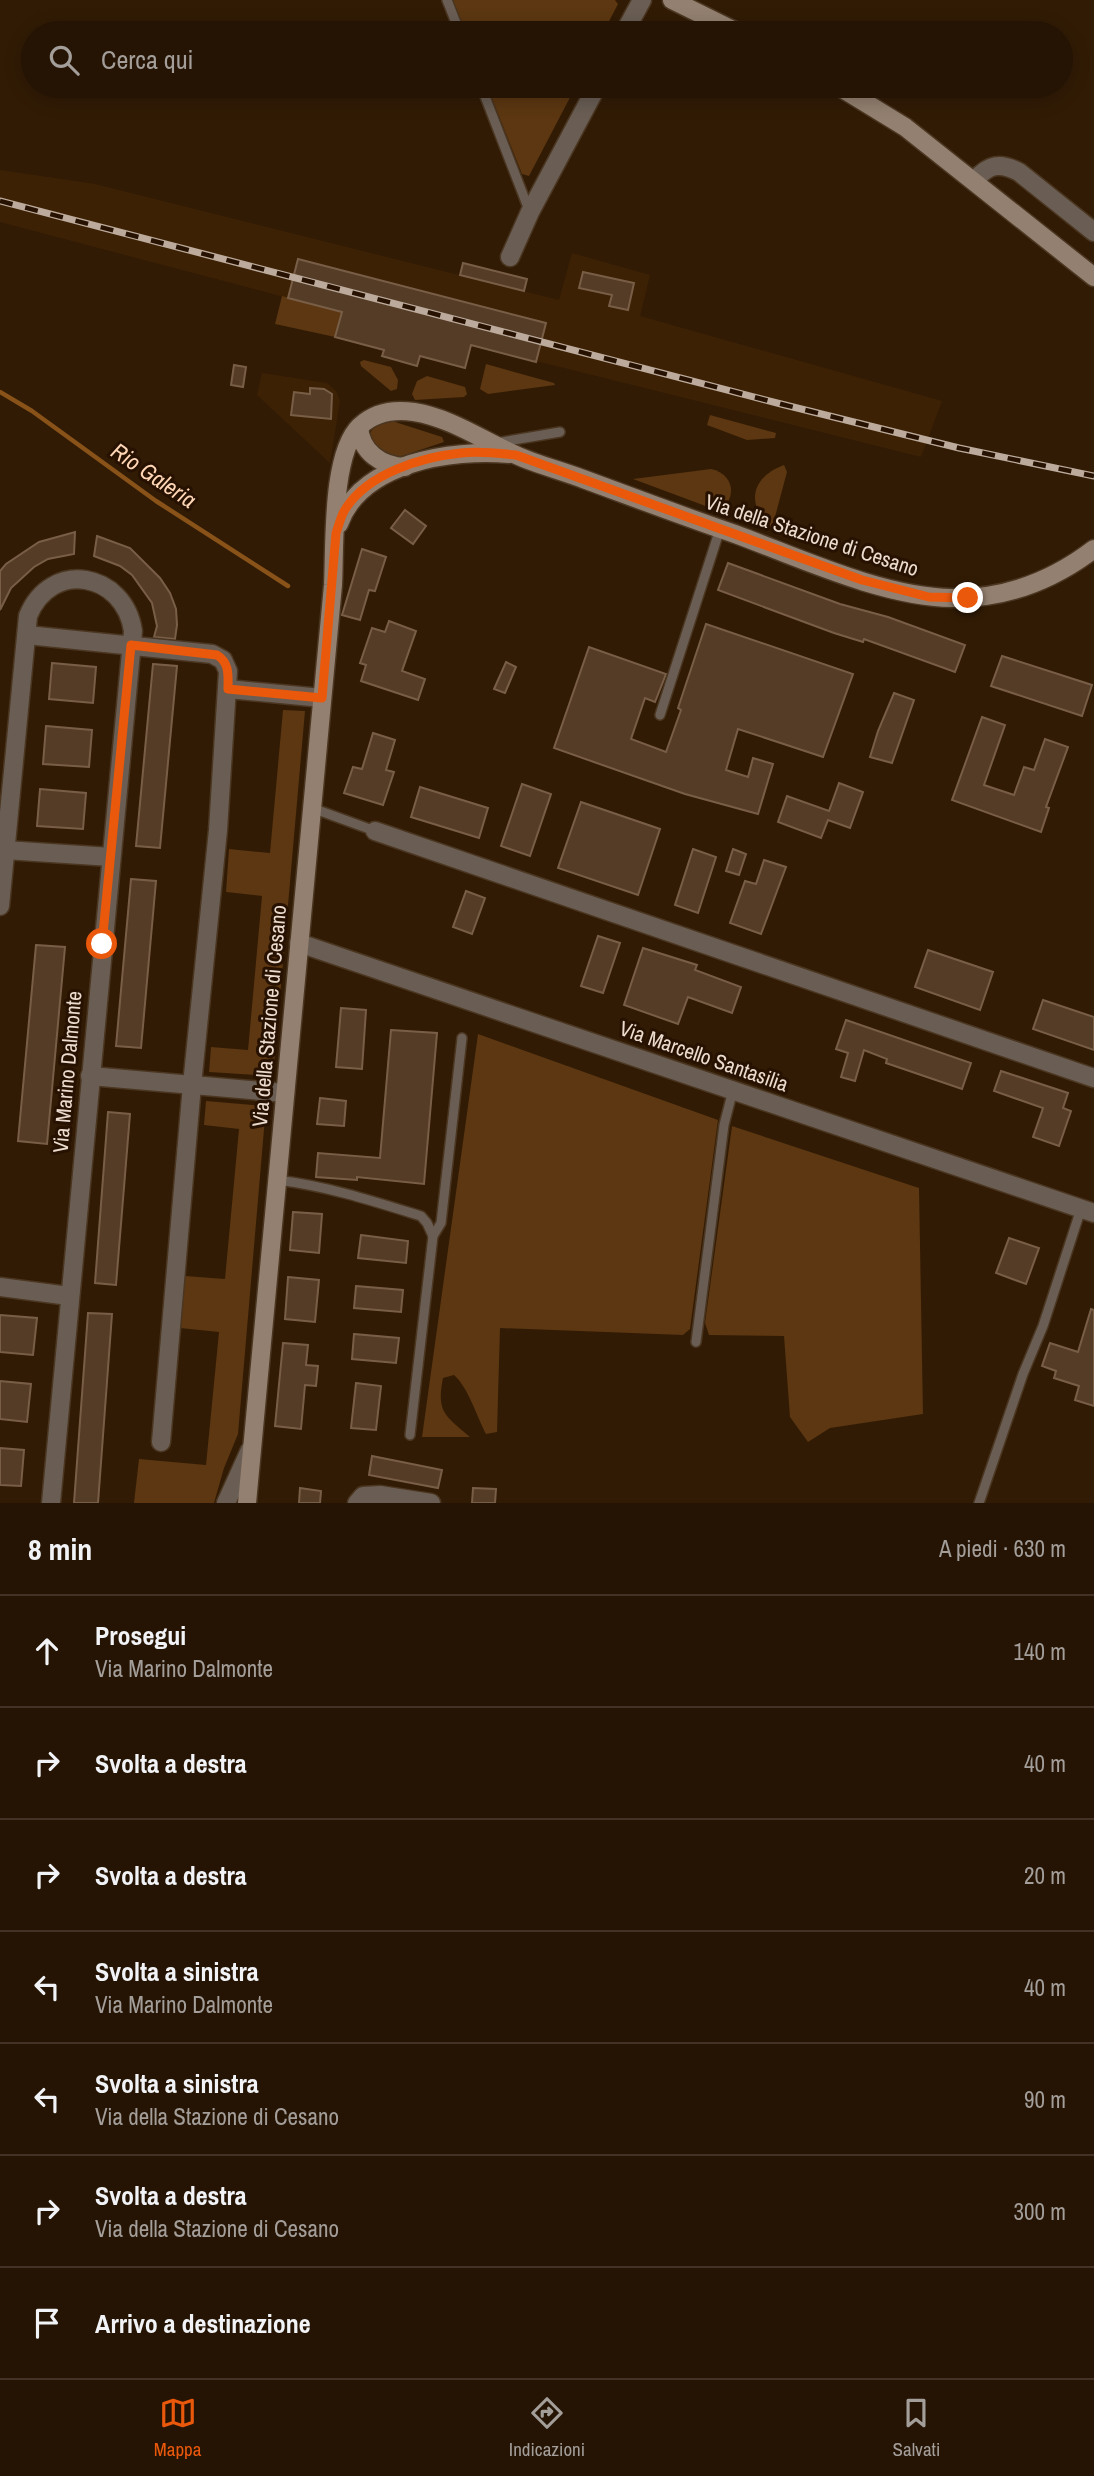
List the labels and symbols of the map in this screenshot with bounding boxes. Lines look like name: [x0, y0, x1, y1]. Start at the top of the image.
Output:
water label: Rio Galeria: [105, 435, 203, 515]
street label: Via della Stazione di Cesano: [702, 487, 922, 583]
route end: [952, 582, 983, 613]
street label: Via della Stazione di Cesano: [245, 904, 293, 1128]
route start: [86, 928, 117, 959]
street label: Via Marino Dalmonte: [45, 990, 89, 1154]
street label: Via Marcello Santasilia: [616, 1014, 793, 1099]

